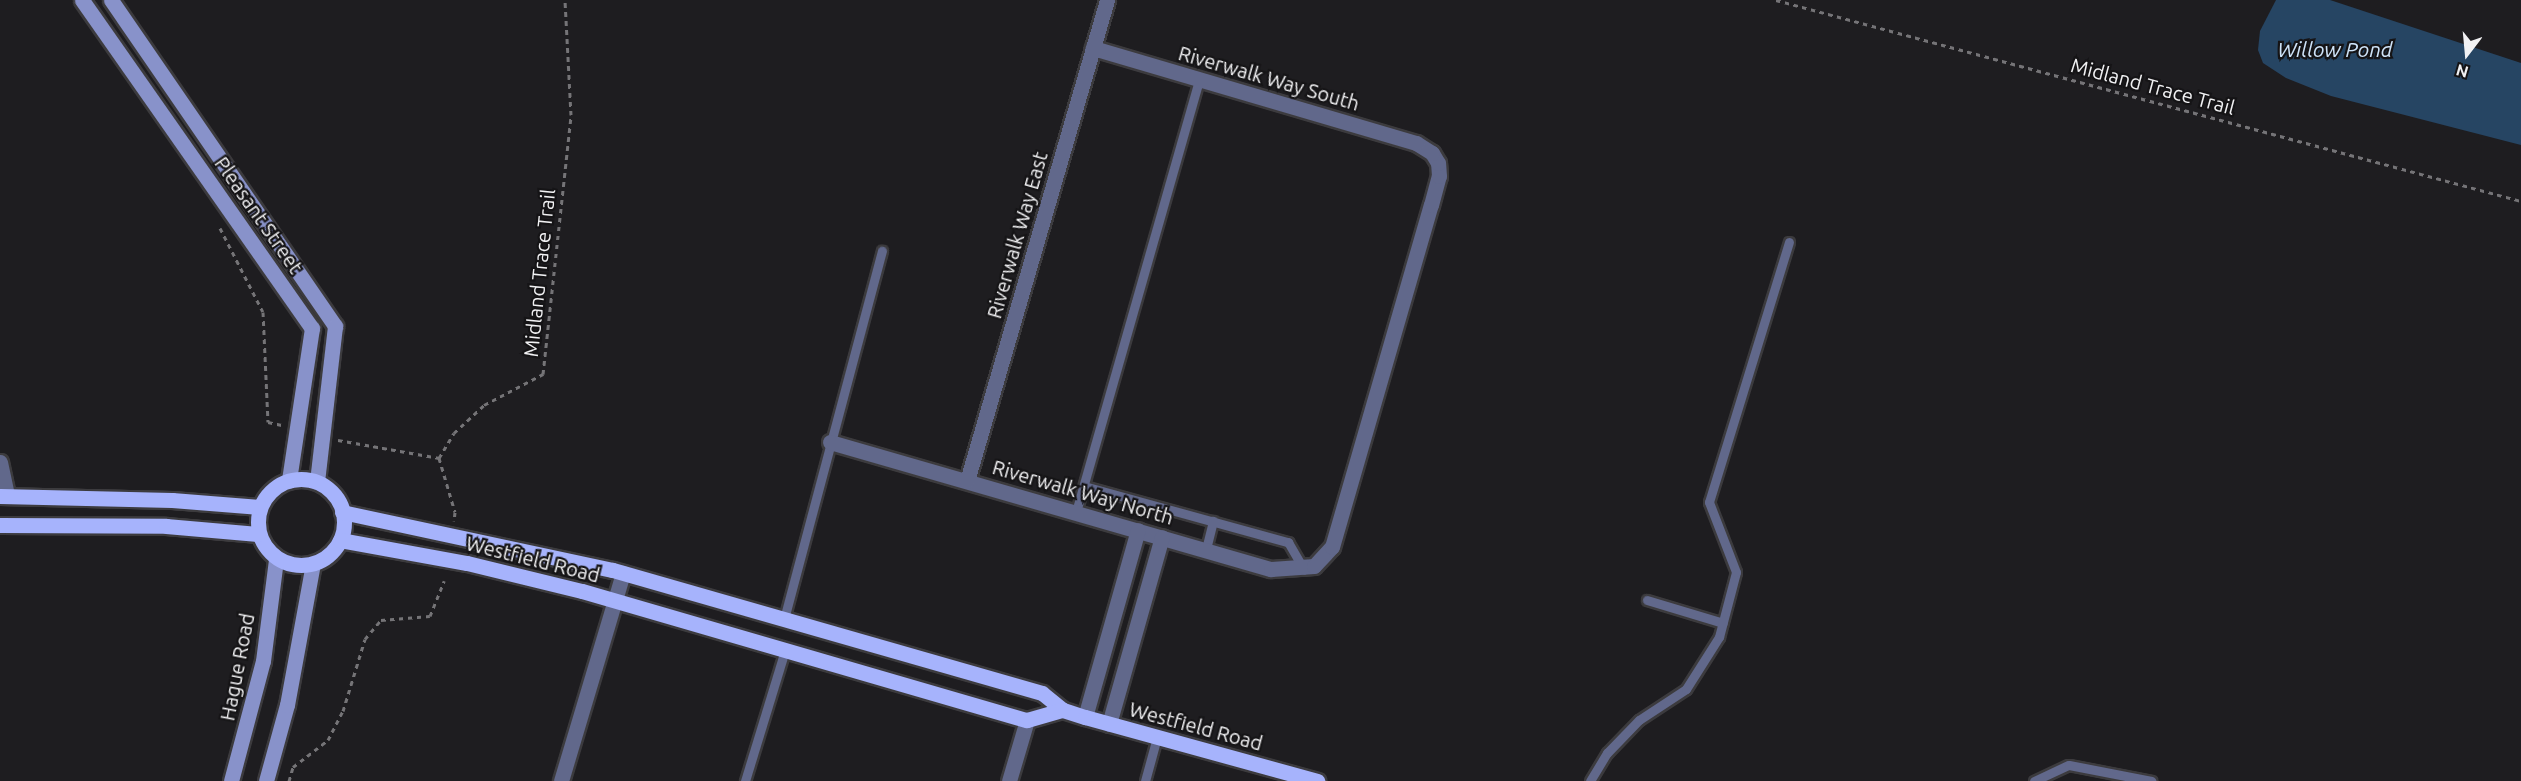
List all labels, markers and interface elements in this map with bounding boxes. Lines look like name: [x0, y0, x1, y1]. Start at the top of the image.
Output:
north arrow: [2437, 24, 2497, 84]
water label: Willow Pond: [2277, 36, 2393, 62]
street label: Riverwalk Way South: [1176, 41, 1362, 115]
street label: Midland Trace Trail: [2068, 53, 2238, 119]
text: N: [2454, 61, 2470, 82]
street label: Riverwalk Way East: [982, 149, 1052, 321]
street label: Pleasant Street: [210, 152, 308, 278]
street label: Midland Trace Trail: [518, 188, 560, 358]
street label: Riverwalk Way North: [990, 455, 1176, 529]
street label: Westfield Road: [464, 531, 602, 587]
street label: Hague Road: [215, 611, 259, 723]
street label: Westfield Road: [1127, 697, 1265, 755]

